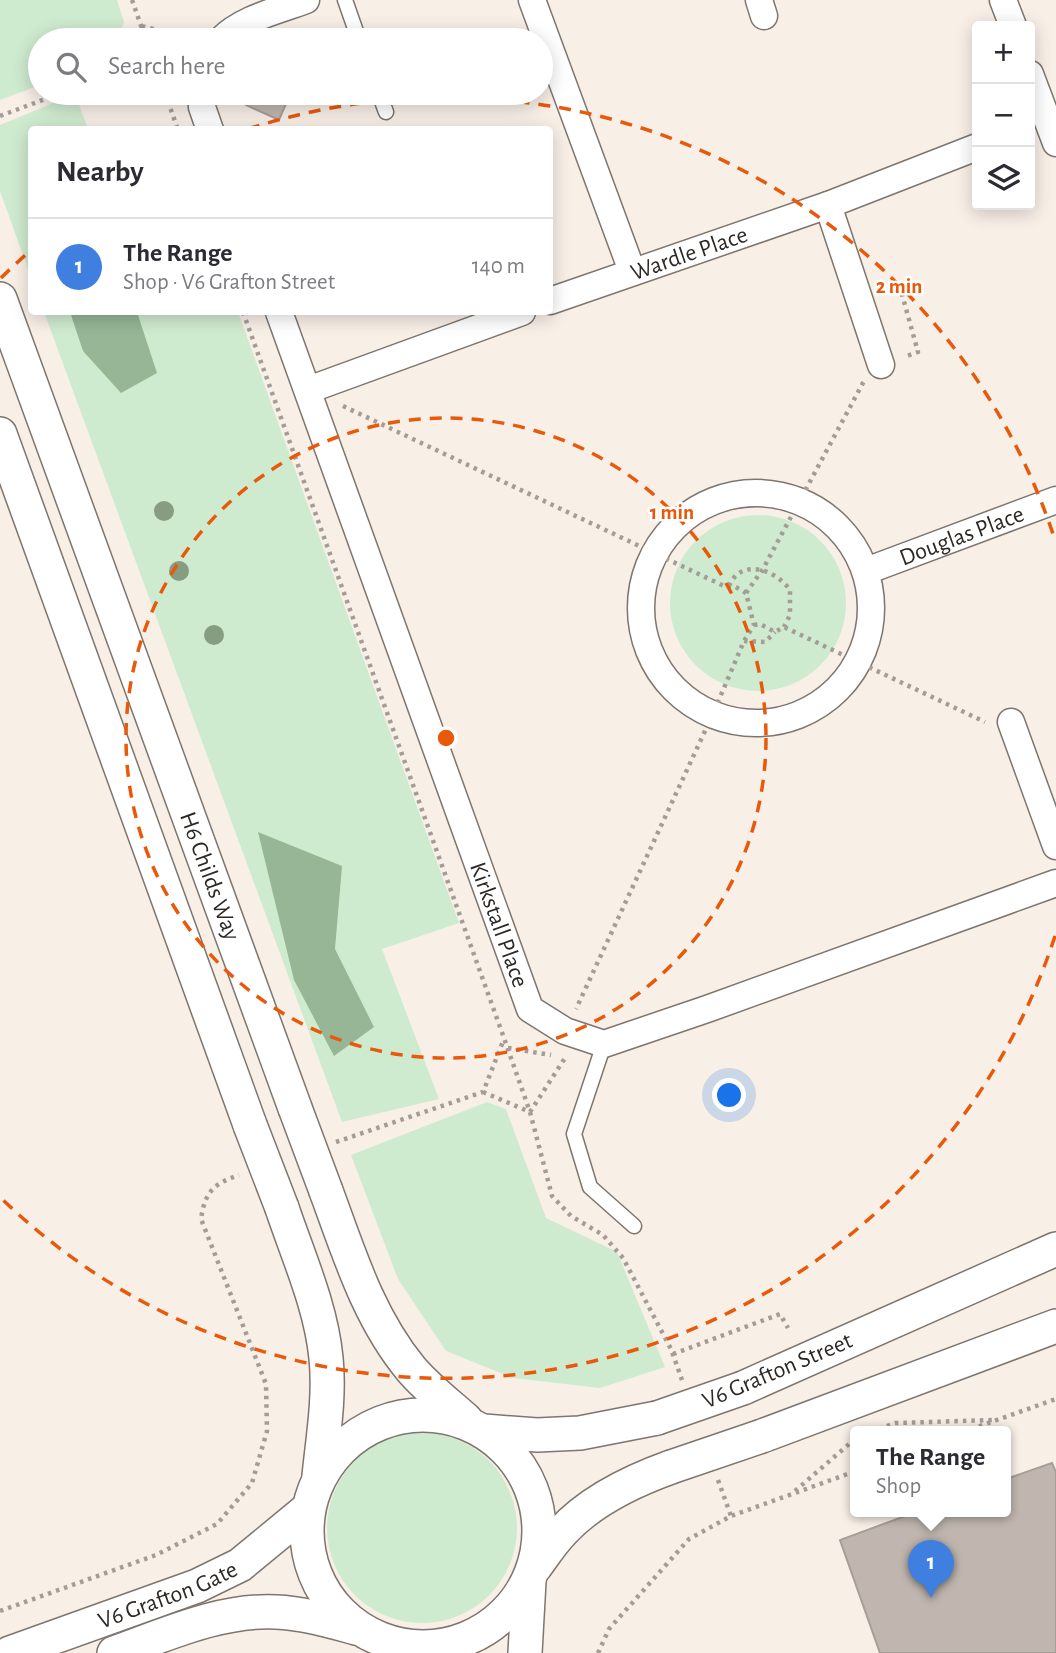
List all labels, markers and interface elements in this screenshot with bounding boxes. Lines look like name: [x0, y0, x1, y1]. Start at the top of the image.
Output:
map controls: [972, 21, 1035, 210]
button: +: [972, 21, 1035, 84]
search box: [28, 28, 553, 105]
icon: search: [52, 48, 90, 86]
text: Search here: [108, 53, 226, 79]
button: −: [972, 84, 1035, 147]
button: layers: [972, 147, 1035, 210]
text: Nearby: [56, 157, 144, 187]
street label: Wardle Place: [628, 223, 751, 285]
text: The Range: [123, 240, 233, 266]
text: 1: [75, 255, 83, 278]
text: 140 m: [472, 255, 525, 278]
text: Shop · V6 Grafton Street: [123, 271, 335, 294]
text: 2 min: [876, 276, 922, 297]
text: 1 min: [650, 502, 694, 523]
street label: Douglas Place: [896, 502, 1027, 570]
centre of rings: [434, 726, 458, 750]
street label: H6 Childs Way: [175, 809, 244, 944]
street label: Kirkstall Place: [465, 859, 532, 991]
your location: [712, 1078, 746, 1112]
street label: V6 Grafton Street: [699, 1328, 856, 1413]
popup: [850, 1426, 1011, 1517]
text: The Range: [876, 1444, 985, 1470]
text: Shop: [876, 1475, 921, 1498]
pin: 1: [908, 1540, 954, 1598]
street label: V6 Grafton Gate: [95, 1557, 241, 1633]

